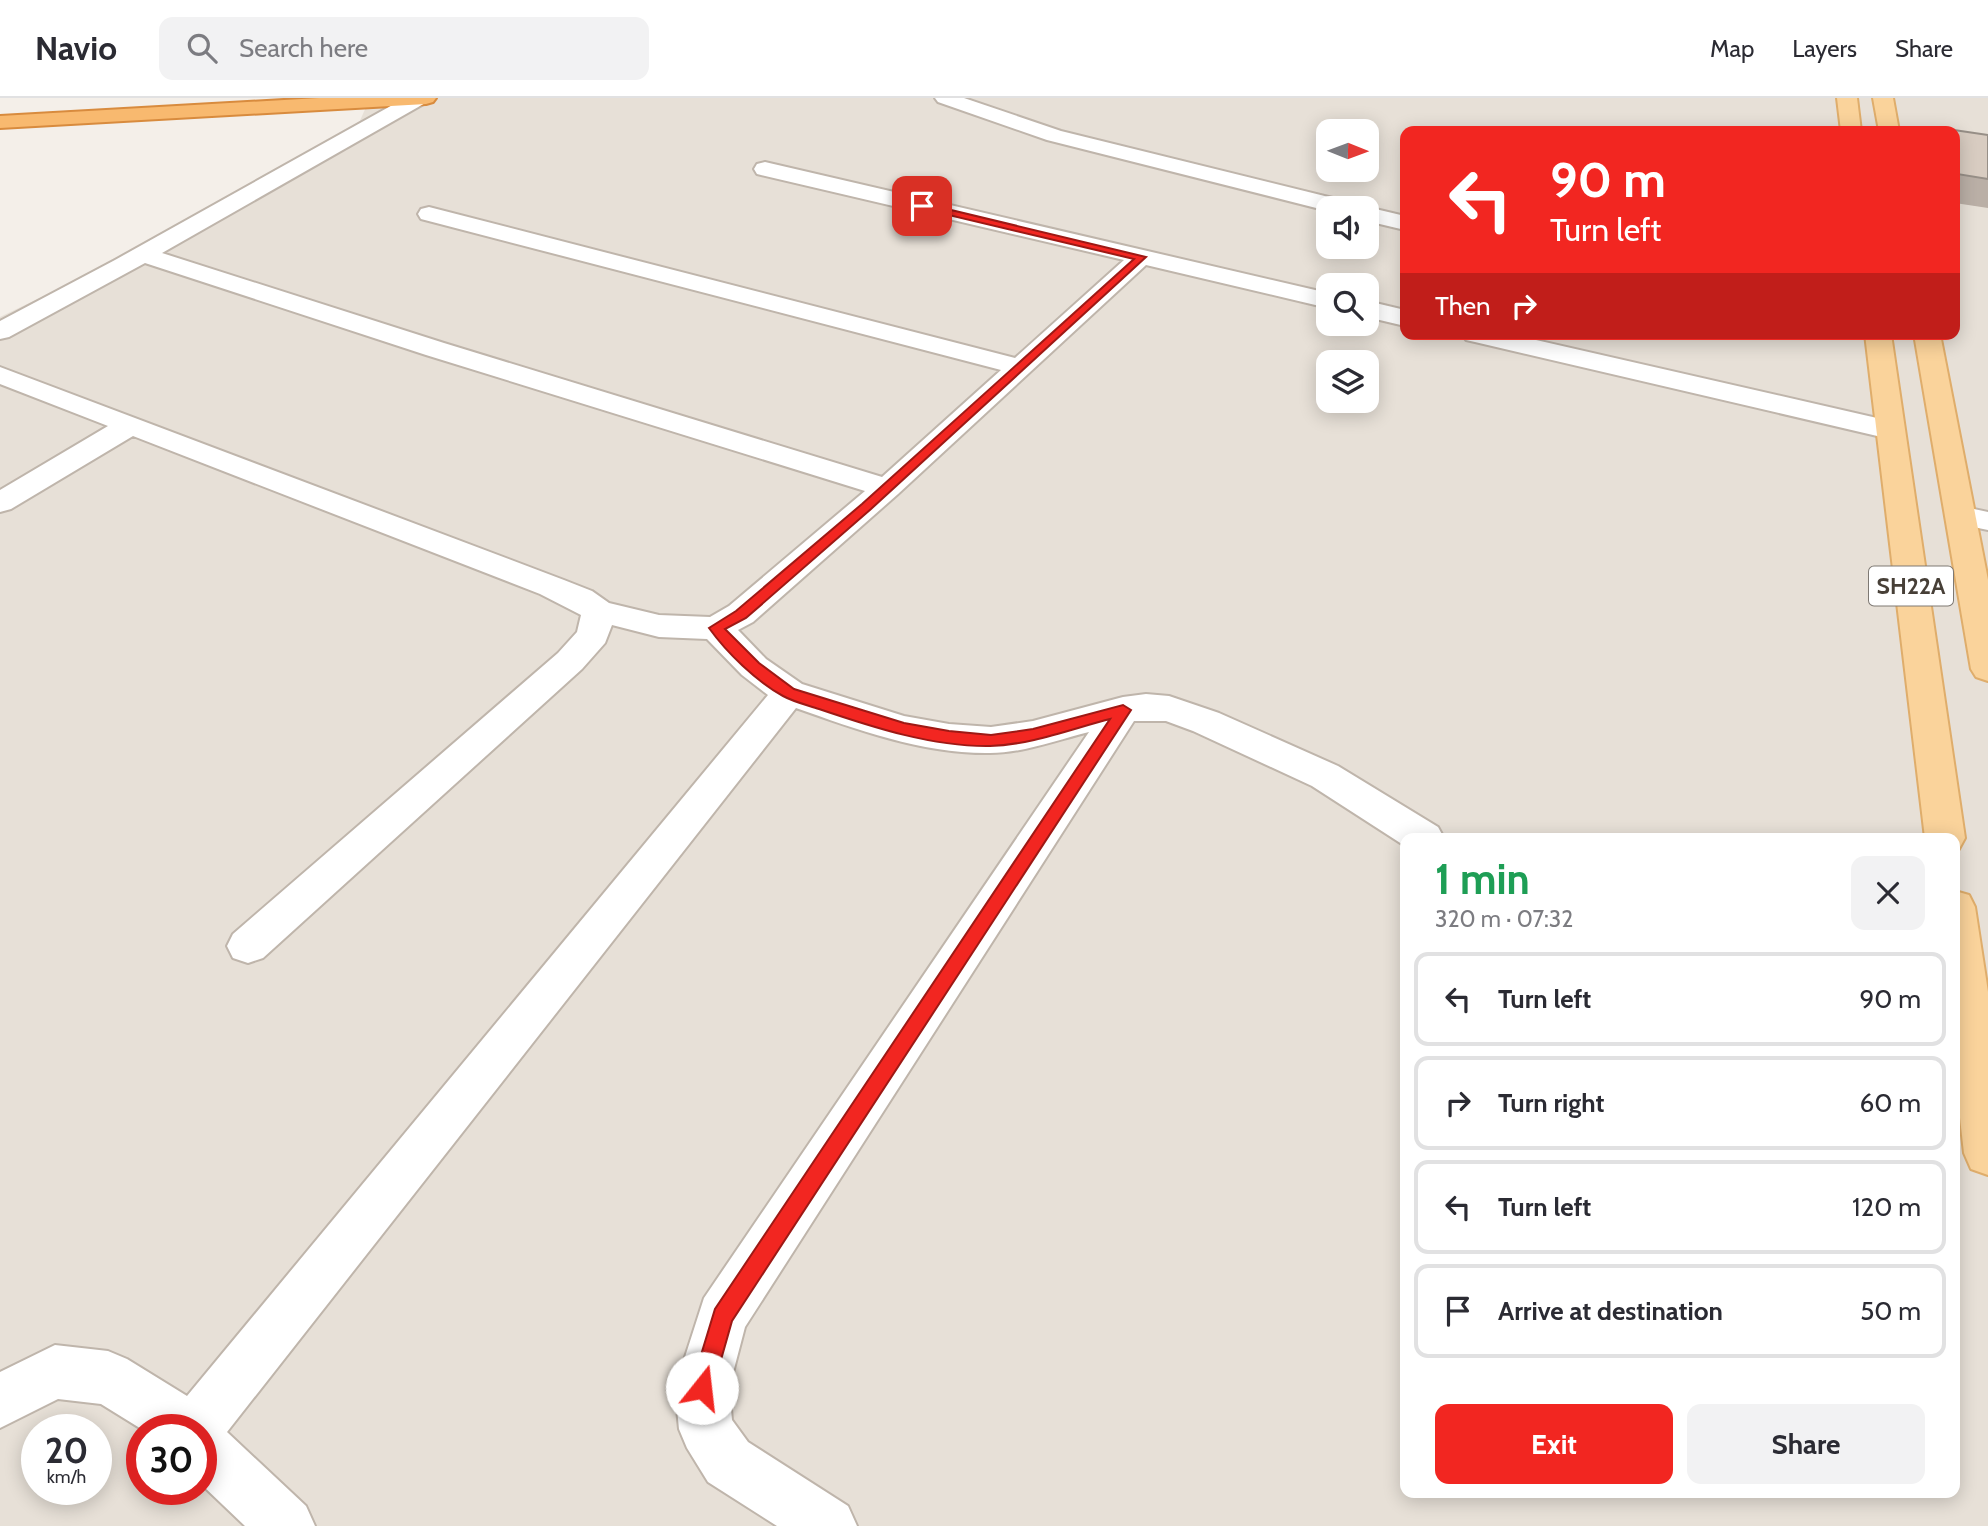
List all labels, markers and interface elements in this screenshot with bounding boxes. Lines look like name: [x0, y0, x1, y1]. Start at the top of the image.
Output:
search box: [159, 17, 649, 80]
text: Navio: [35, 28, 117, 68]
icon: search: [183, 29, 221, 67]
text: Search here: [239, 32, 368, 64]
text: Map: [1710, 34, 1754, 63]
text: Layers: [1792, 34, 1857, 63]
text: Share: [1895, 34, 1953, 63]
north arrow: [1316, 119, 1379, 182]
map controls: [1316, 119, 1379, 413]
text: 90 m: [1550, 150, 1666, 209]
icon: left: [1435, 154, 1526, 245]
pin: [892, 176, 952, 236]
icon: arrive: [903, 187, 941, 225]
button: sound: [1316, 196, 1379, 259]
text: Turn left: [1550, 210, 1661, 249]
button: search: [1316, 273, 1379, 336]
icon: right: [1505, 287, 1543, 325]
text: Then: [1435, 290, 1491, 322]
button: layers: [1316, 350, 1379, 413]
road number: SH22A: [1869, 566, 1953, 606]
text: 1 min: [1435, 853, 1530, 905]
button: close: [1851, 856, 1925, 930]
text: 320 m · 07:32: [1435, 905, 1573, 933]
icon: left: [1439, 980, 1477, 1018]
text: Turn left: [1498, 983, 1591, 1015]
text: 90 m: [1859, 983, 1921, 1015]
icon: right: [1439, 1084, 1477, 1122]
text: Turn right: [1498, 1087, 1604, 1119]
text: 60 m: [1859, 1087, 1921, 1119]
icon: left: [1439, 1188, 1477, 1226]
text: Turn left: [1498, 1191, 1591, 1223]
text: 120 m: [1852, 1191, 1921, 1223]
icon: arrive: [1439, 1292, 1477, 1330]
text: Arrive at destination: [1498, 1295, 1723, 1327]
text: 50 m: [1860, 1295, 1921, 1327]
position arrow: [665, 1351, 739, 1425]
button: Exit: [1435, 1404, 1673, 1484]
button: Share: [1687, 1404, 1925, 1484]
speed limit sign: 30: [126, 1414, 217, 1505]
text: 20: [45, 1429, 88, 1472]
text: km/h: [47, 1466, 86, 1488]

